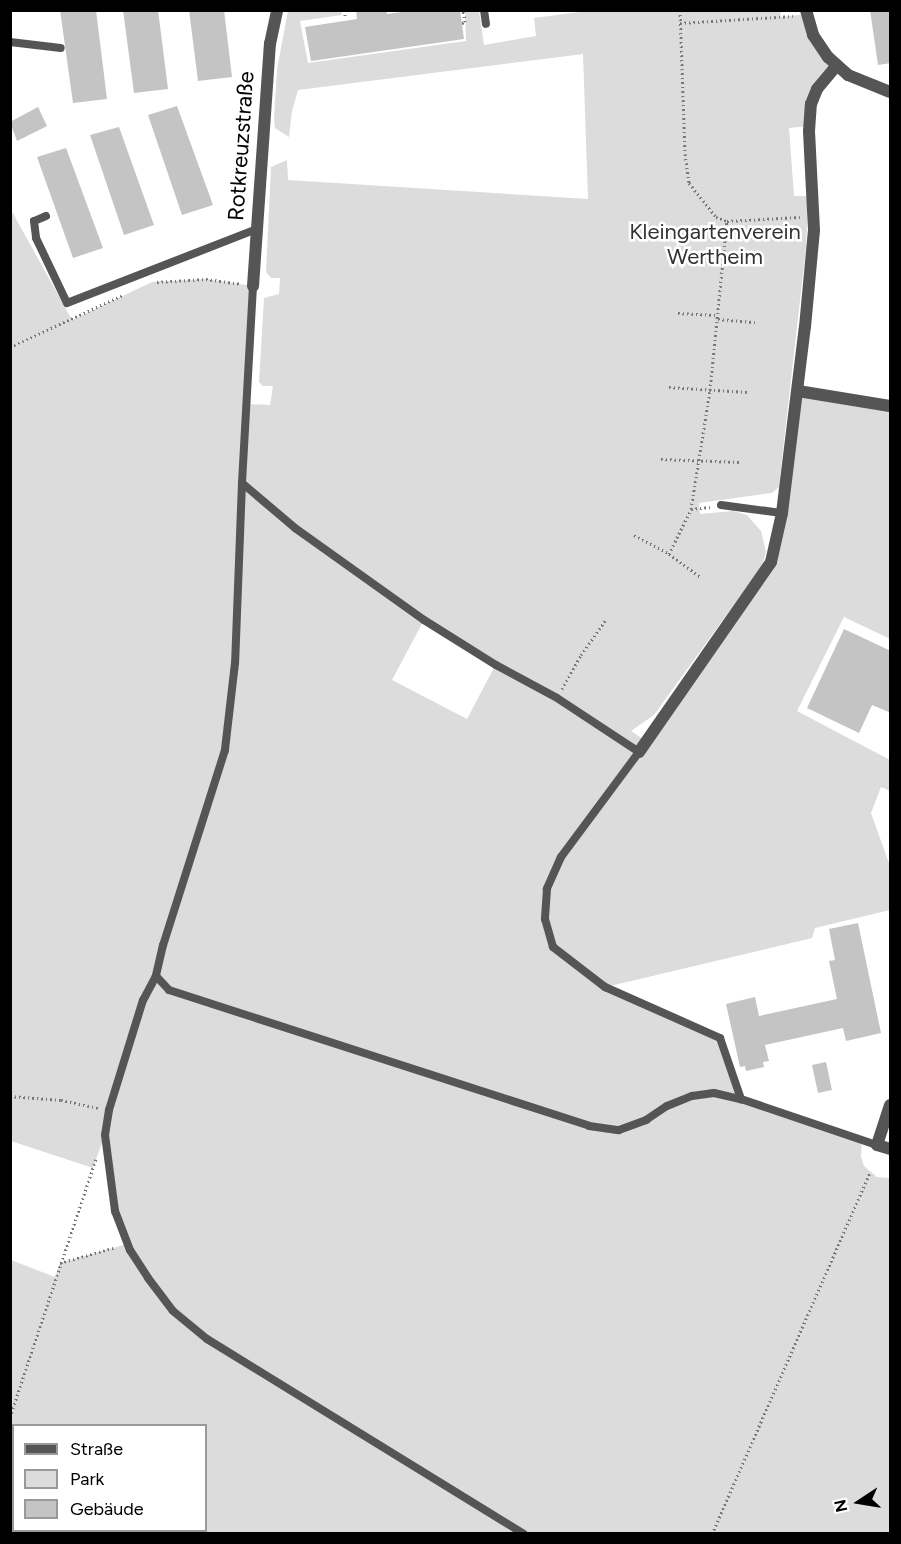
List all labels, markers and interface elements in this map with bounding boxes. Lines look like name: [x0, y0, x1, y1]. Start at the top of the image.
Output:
street label: Rotkreuzstraße: [223, 70, 259, 222]
park label: Kleingartenverein Wertheim: [629, 218, 801, 270]
legend: [12, 1424, 207, 1532]
text: Straße: [70, 1438, 123, 1460]
text: Park: [70, 1468, 104, 1490]
north arrow: [829, 1472, 889, 1532]
text: Gebäude: [70, 1498, 144, 1520]
text: N: [830, 1498, 851, 1514]

